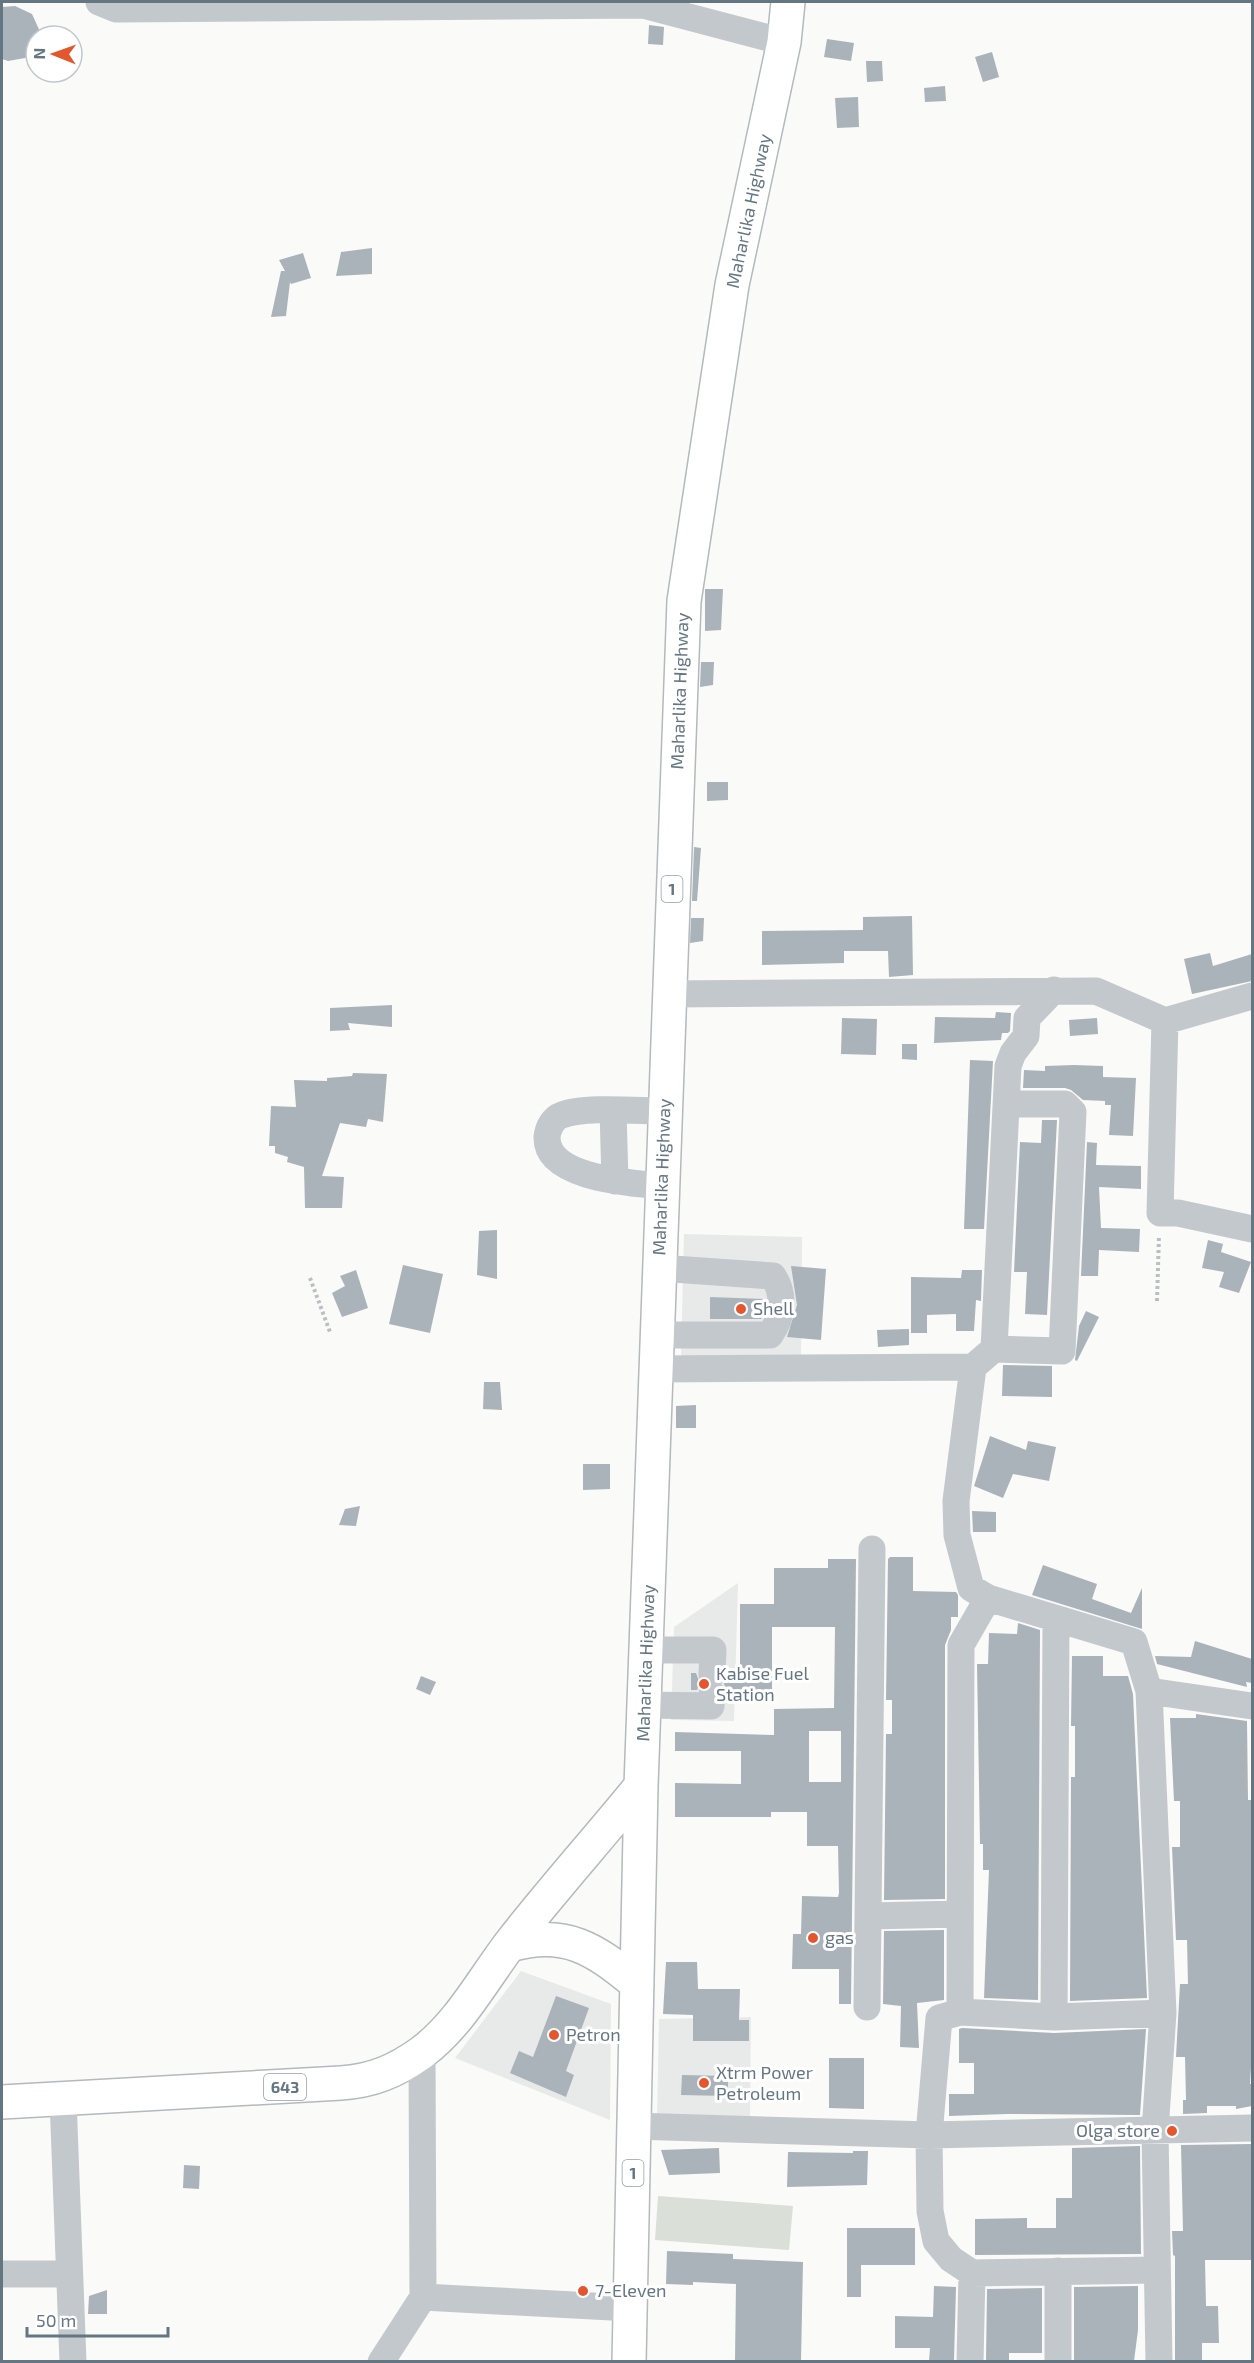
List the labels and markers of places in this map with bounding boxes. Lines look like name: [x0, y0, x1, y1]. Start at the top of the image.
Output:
place label: Shell: [753, 1297, 795, 1319]
marker: Shell: [734, 1302, 748, 1316]
place label: Kabise Fuel Station: [716, 1662, 809, 1705]
marker: Kabise Fuel Station: [697, 1677, 711, 1691]
place label: gas: [825, 1926, 854, 1948]
marker: gas: [806, 1931, 820, 1945]
place label: Petron: [566, 2023, 621, 2045]
marker: Petron: [547, 2028, 561, 2042]
place label: Xtrm Power Petroleum: [716, 2061, 813, 2104]
marker: Xtrm Power Petroleum: [697, 2076, 711, 2090]
place label: Olga store: [1076, 2119, 1160, 2141]
marker: Olga store: [1165, 2124, 1179, 2138]
place label: 7-Eleven: [595, 2279, 667, 2301]
marker: 7-Eleven: [576, 2284, 590, 2298]

